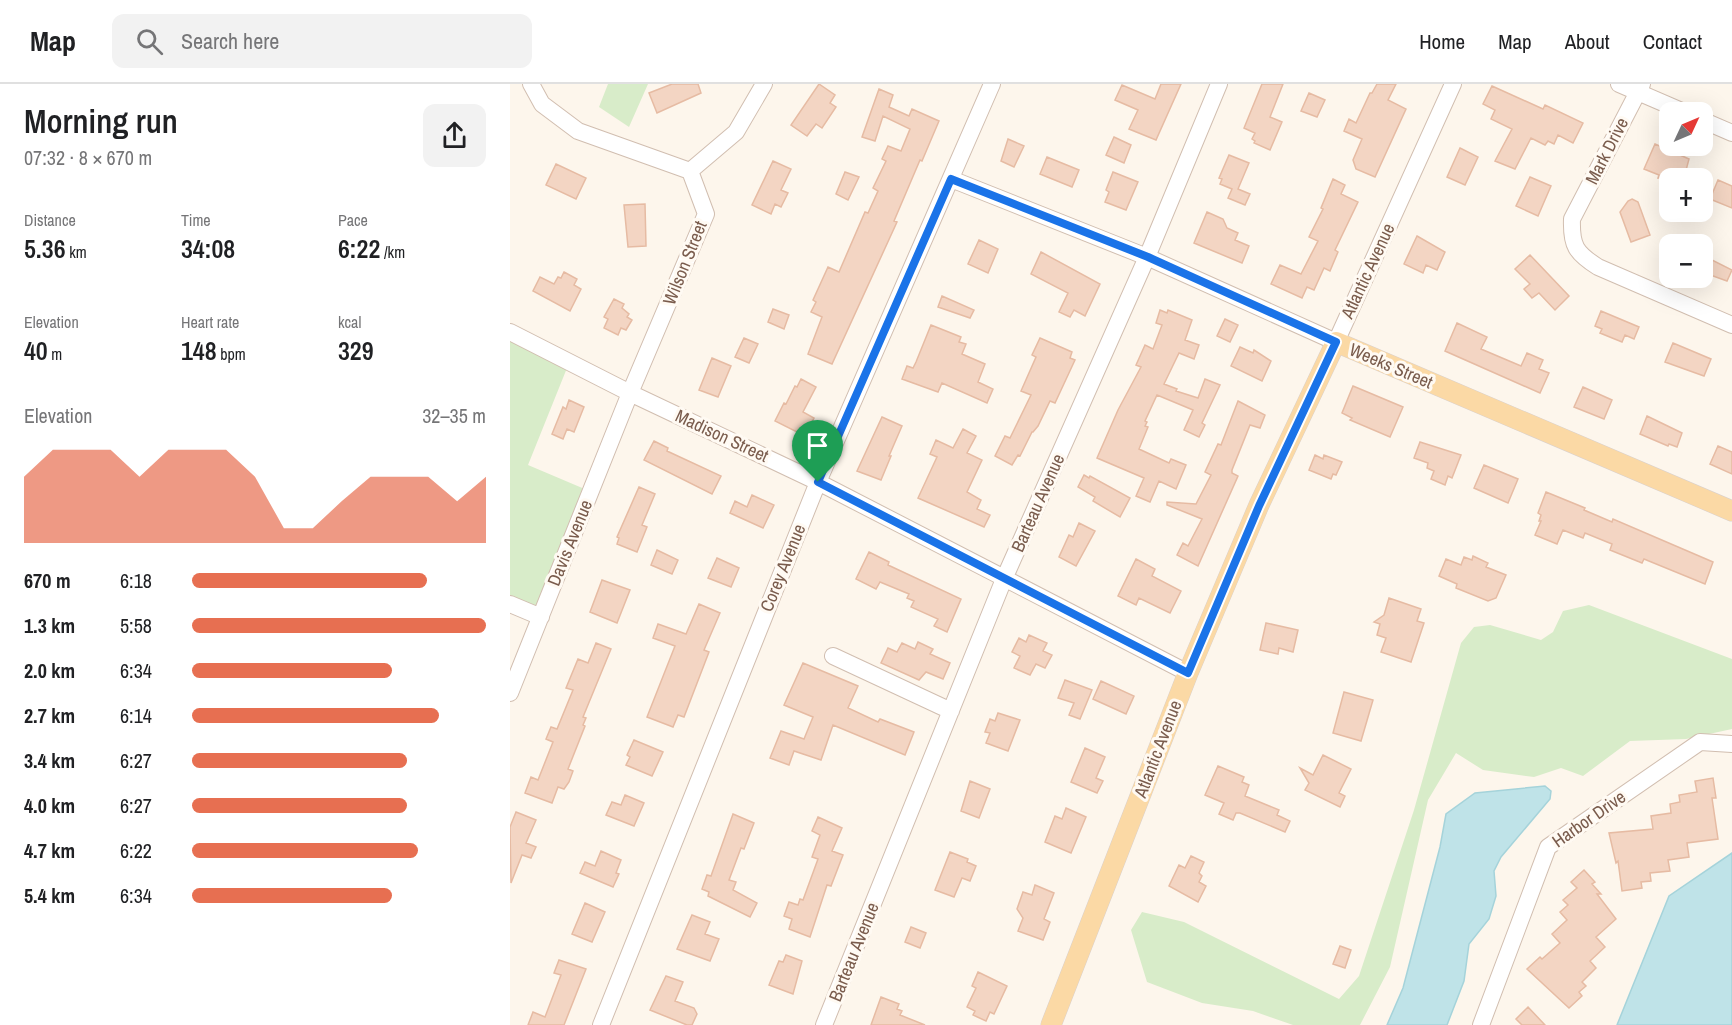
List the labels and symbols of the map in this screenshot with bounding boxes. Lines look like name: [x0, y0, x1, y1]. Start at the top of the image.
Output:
north arrow: [1659, 102, 1713, 156]
street label: Mark Drive: [1579, 113, 1634, 189]
street label: Wilson Street: [656, 217, 713, 309]
street label: Atlantic Avenue: [1334, 219, 1401, 323]
street label: Weeks Street: [1346, 337, 1437, 394]
street label: Madison Street: [672, 403, 773, 468]
pin: [792, 420, 843, 482]
street label: Barteau Avenue: [1005, 450, 1070, 556]
street label: Davis Avenue: [541, 496, 598, 590]
street label: Corey Avenue: [754, 520, 811, 615]
street label: Atlantic Avenue: [1127, 697, 1188, 802]
street label: Harbor Drive: [1547, 784, 1630, 853]
street label: Barteau Avenue: [822, 899, 885, 1005]

